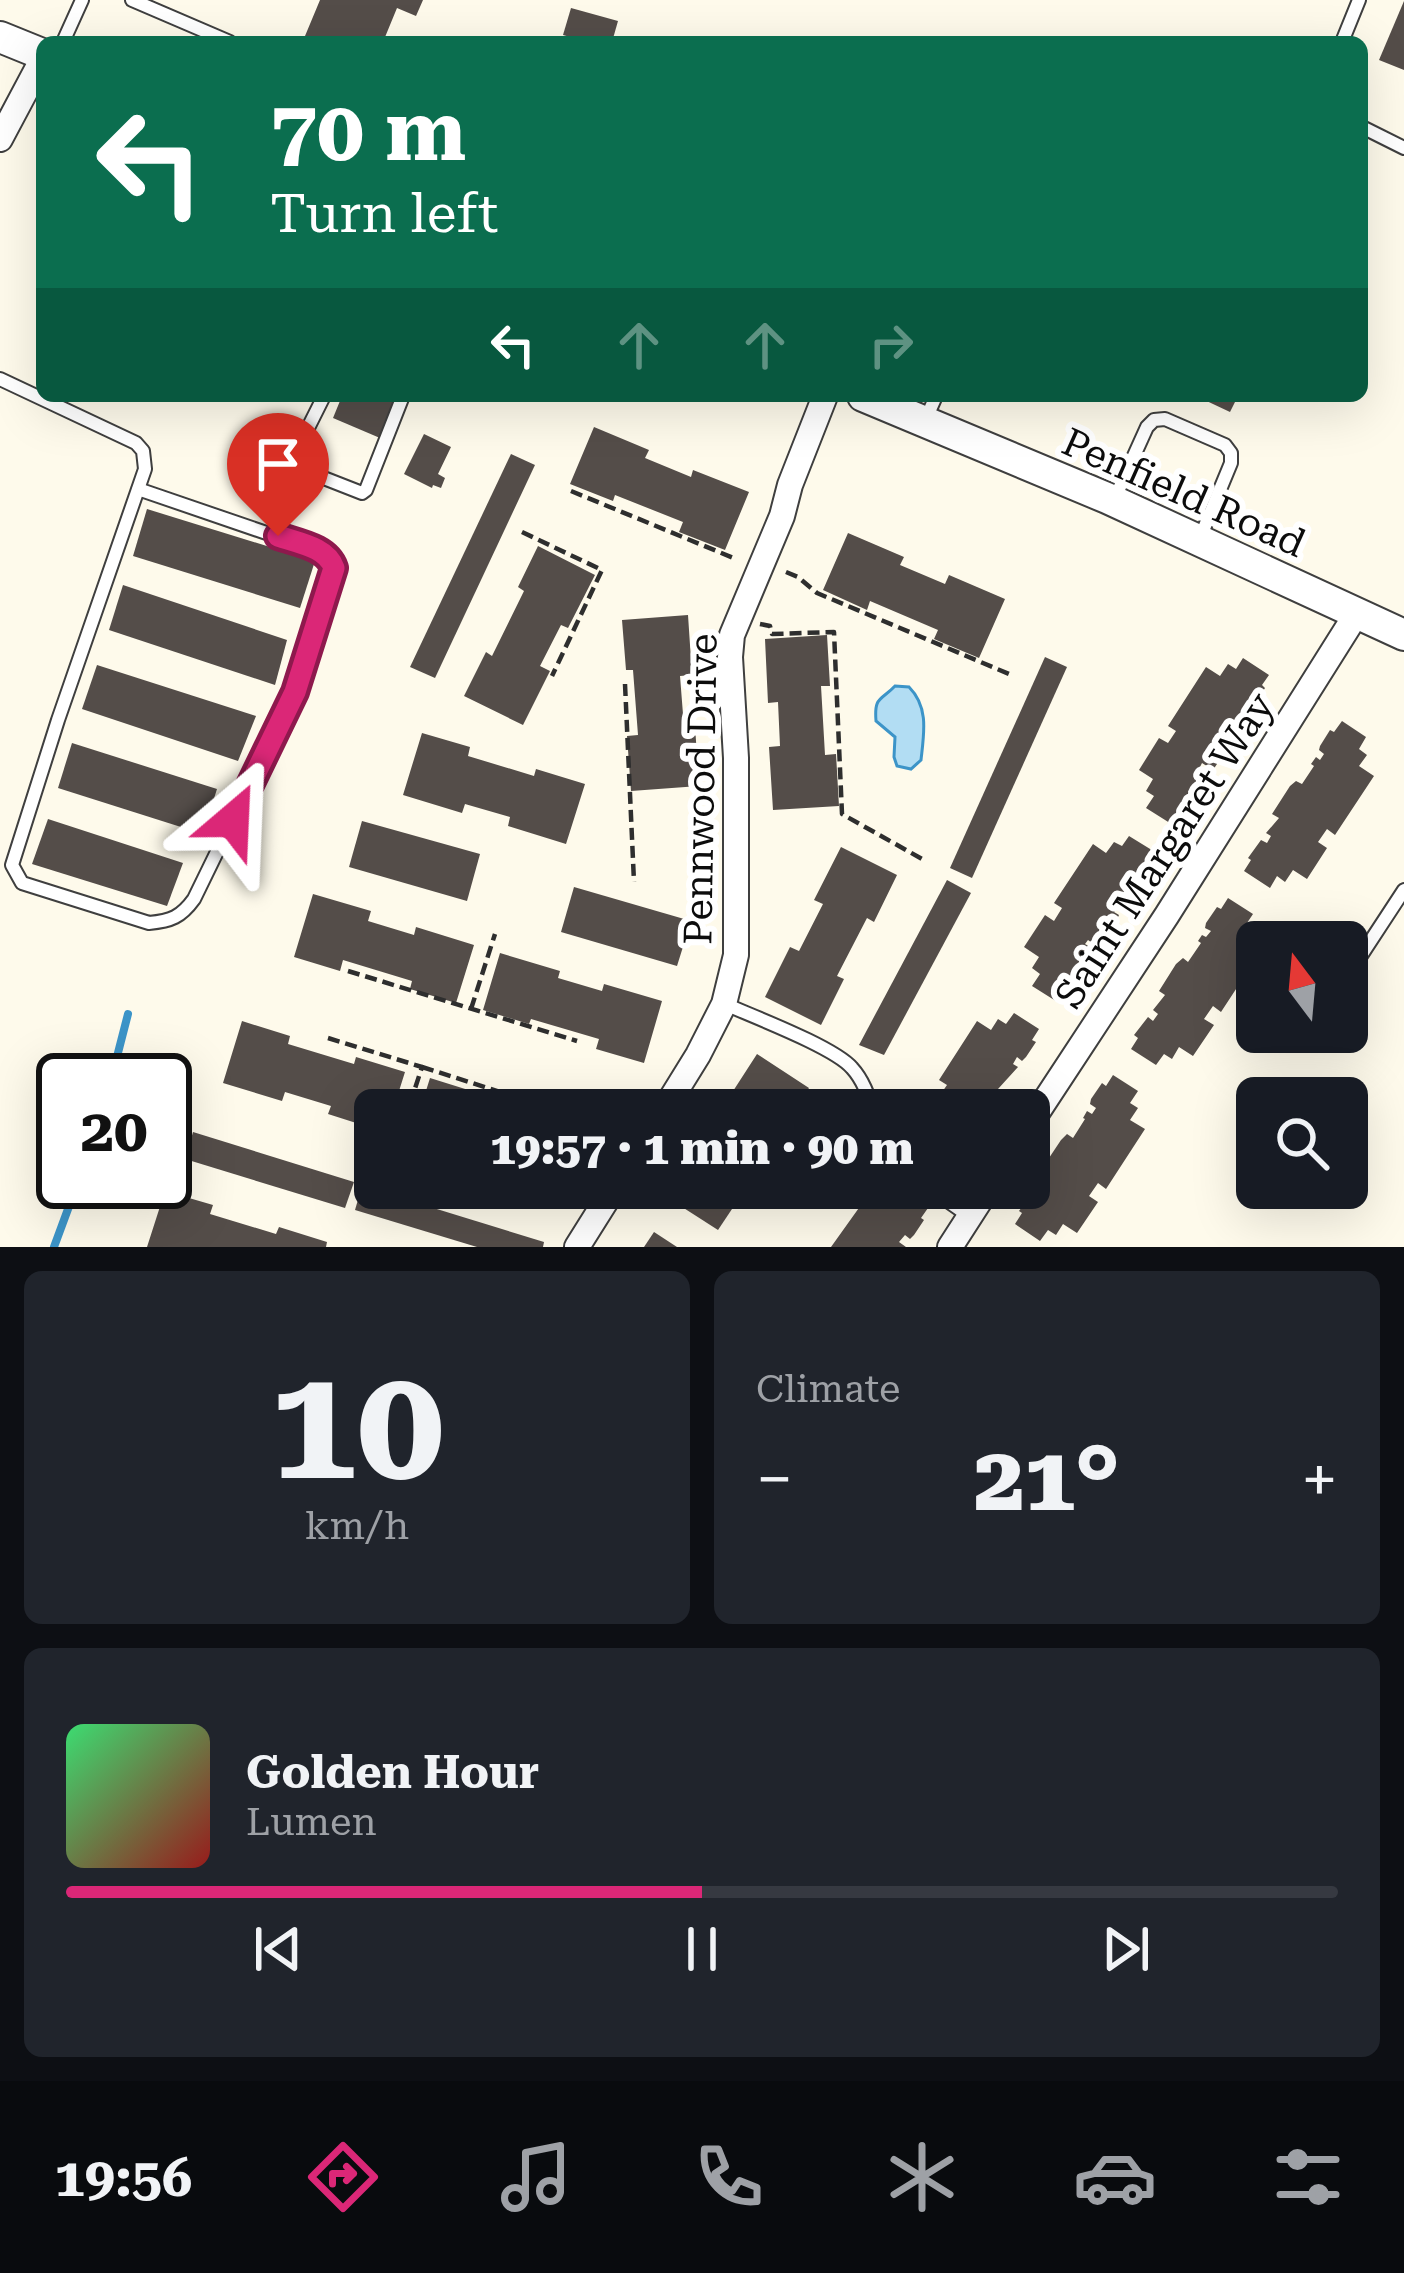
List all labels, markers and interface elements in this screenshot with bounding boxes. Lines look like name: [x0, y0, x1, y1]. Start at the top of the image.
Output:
text: 70 m: [270, 82, 466, 180]
icon: left: [72, 84, 228, 240]
text: Turn left: [270, 182, 498, 245]
icon: left: [480, 312, 546, 378]
icon: ahead: [606, 312, 672, 378]
icon: ahead: [732, 312, 798, 378]
icon: right: [858, 312, 924, 378]
pin: [227, 413, 329, 536]
street label: Penfield Road: [1055, 419, 1312, 567]
icon: arrive: [245, 431, 311, 497]
street label: Pennwood Drive: [675, 633, 727, 945]
street label: Saint Margaret Way: [1046, 684, 1284, 1017]
position arrow: [170, 757, 296, 883]
north arrow: [1236, 921, 1368, 1053]
map controls: [1236, 921, 1368, 1209]
speed limit sign: 20: [36, 1053, 192, 1209]
button: search: [1236, 1077, 1368, 1209]
text: 19:57 · 1 min · 90 m: [490, 1122, 914, 1175]
text: 10: [270, 1333, 444, 1516]
text: Climate: [756, 1366, 900, 1412]
text: 21°: [974, 1427, 1120, 1532]
text: −: [756, 1441, 793, 1518]
text: +: [1301, 1441, 1338, 1518]
text: km/h: [305, 1503, 409, 1549]
text: Golden Hour: [246, 1746, 539, 1799]
text: Lumen: [246, 1799, 377, 1845]
icon: previous: [245, 1916, 311, 1982]
icon: pause: [669, 1916, 735, 1982]
icon: next: [1093, 1916, 1159, 1982]
icon: directions: [301, 2135, 385, 2219]
icon: music: [494, 2135, 578, 2219]
icon: phone: [687, 2135, 771, 2219]
icon: climate: [880, 2135, 964, 2219]
icon: car: [1073, 2135, 1157, 2219]
icon: filters: [1266, 2135, 1350, 2219]
text: 19:56: [54, 2146, 192, 2209]

